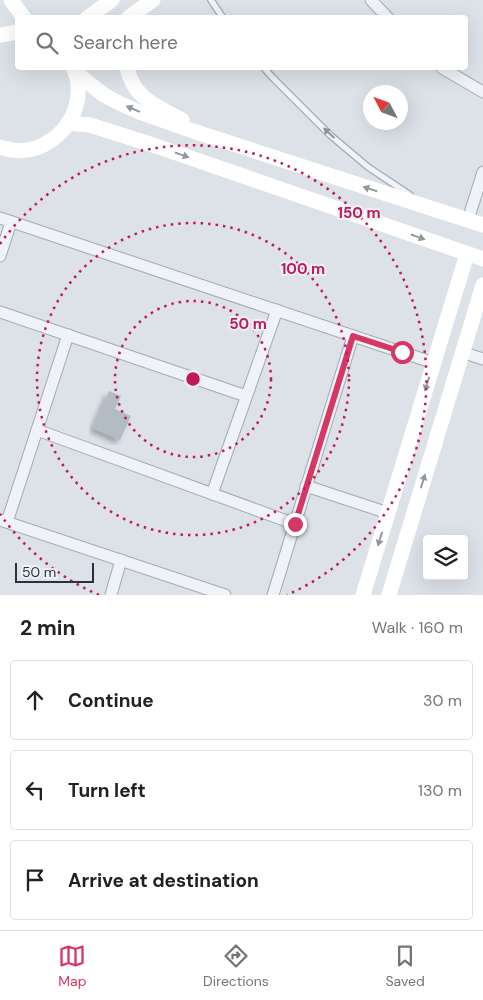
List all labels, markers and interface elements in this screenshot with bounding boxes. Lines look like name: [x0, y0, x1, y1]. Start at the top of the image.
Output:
search box: [15, 15, 468, 70]
icon: search: [33, 29, 61, 57]
text: Search here: [73, 30, 178, 55]
north arrow: [363, 85, 408, 130]
one-way arrow: [126, 105, 140, 113]
one-way arrow: [324, 127, 336, 139]
one-way arrow: [175, 151, 190, 159]
one-way arrow: [362, 184, 377, 192]
text: 150 m: [338, 203, 381, 223]
one-way arrow: [411, 233, 426, 241]
text: 100 m: [281, 259, 325, 279]
text: 50 m: [229, 314, 267, 334]
route start: [391, 341, 414, 364]
centre of rings: [184, 370, 202, 388]
one-way arrow: [423, 377, 431, 392]
one-way arrow: [420, 474, 428, 489]
route end: [284, 513, 307, 536]
one-way arrow: [375, 532, 383, 547]
map controls: [423, 535, 468, 580]
button: layers: [423, 535, 468, 580]
scale bar: [15, 560, 94, 583]
text: 50 m: [22, 563, 56, 581]
text: 2 min: [20, 614, 76, 642]
text: Walk · 160 m: [372, 617, 463, 638]
icon: ahead: [21, 686, 49, 714]
text: Continue: [68, 688, 154, 713]
text: 30 m: [423, 690, 462, 711]
icon: left: [21, 776, 49, 804]
text: Turn left: [68, 778, 146, 803]
text: 130 m: [418, 780, 462, 801]
icon: arrive: [21, 866, 49, 894]
text: Arrive at destination: [68, 868, 259, 893]
tab: Map: [58, 942, 86, 990]
tab: Directions: [203, 942, 269, 990]
tab: Saved: [385, 942, 425, 990]

